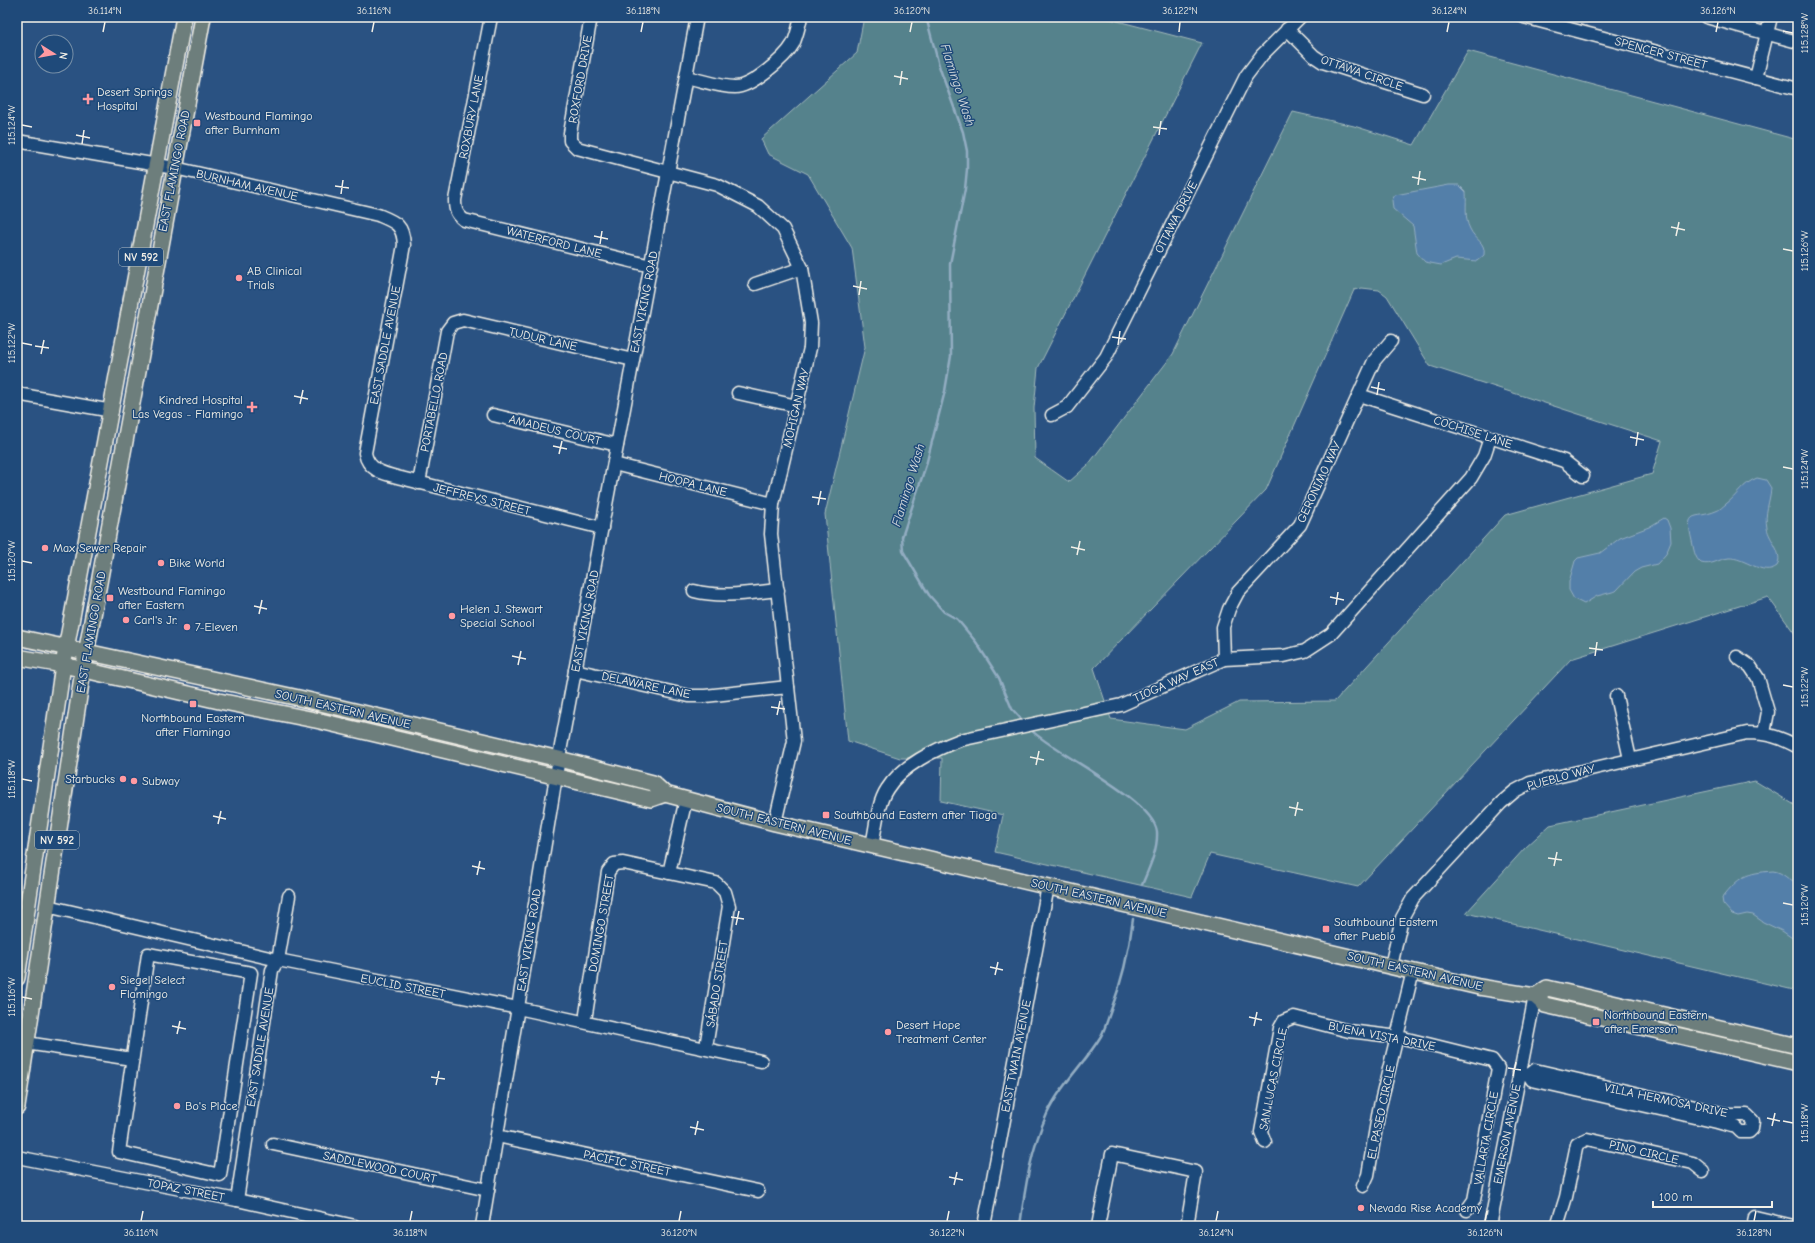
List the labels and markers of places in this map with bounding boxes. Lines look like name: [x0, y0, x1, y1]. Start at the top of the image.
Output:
place label: Desert Springs Hospital: [97, 85, 172, 113]
marker: Desert Springs Hospital: [82, 93, 94, 105]
place label: Westbound Flamingo after Burnham: [205, 109, 313, 137]
marker: Westbound Flamingo after Burnham: [192, 118, 202, 128]
place label: AB Clinical Trials: [247, 264, 302, 292]
marker: AB Clinical Trials: [234, 273, 244, 283]
place label: Kindred Hospital Las Vegas - Flamingo: [132, 393, 243, 421]
marker: Kindred Hospital Las Vegas - Flamingo: [246, 401, 258, 413]
place label: Max Sewer Repair: [53, 541, 147, 555]
marker: Max Sewer Repair: [40, 543, 50, 553]
place label: Bike World: [169, 556, 225, 570]
marker: Bike World: [156, 558, 166, 568]
place label: Westbound Flamingo after Eastern: [118, 584, 226, 612]
marker: Westbound Flamingo after Eastern: [105, 593, 115, 603]
place label: Helen J. Stewart Special School: [460, 602, 543, 630]
marker: Helen J. Stewart Special School: [447, 611, 457, 621]
place label: Carl's Jr.: [134, 613, 177, 627]
marker: Carl's Jr.: [121, 615, 131, 625]
place label: 7-Eleven: [195, 620, 238, 634]
marker: 7-Eleven: [182, 622, 192, 632]
marker: Northbound Eastern after Flamingo: [188, 699, 198, 709]
place label: Northbound Eastern after Flamingo: [141, 711, 245, 739]
place label: Starbucks: [65, 772, 115, 786]
marker: Starbucks: [118, 774, 128, 784]
place label: Subway: [142, 774, 180, 788]
marker: Subway: [129, 776, 139, 786]
place label: Southbound Eastern after Tioga: [834, 808, 997, 822]
marker: Southbound Eastern after Tioga: [821, 810, 831, 820]
place label: Southbound Eastern after Pueblo: [1334, 915, 1438, 943]
marker: Southbound Eastern after Pueblo: [1321, 924, 1331, 934]
place label: Siegel Select Flamingo: [120, 973, 185, 1001]
marker: Siegel Select Flamingo: [107, 982, 117, 992]
place label: Northbound Eastern after Emerson: [1604, 1008, 1708, 1036]
marker: Northbound Eastern after Emerson: [1591, 1017, 1601, 1027]
place label: Desert Hope Treatment Center: [896, 1018, 987, 1046]
marker: Desert Hope Treatment Center: [883, 1027, 893, 1037]
place label: Bo's Place: [185, 1099, 237, 1113]
marker: Bo's Place: [172, 1101, 182, 1111]
place label: Nevada Rise Academy: [1369, 1201, 1483, 1215]
marker: Nevada Rise Academy: [1356, 1203, 1366, 1213]

